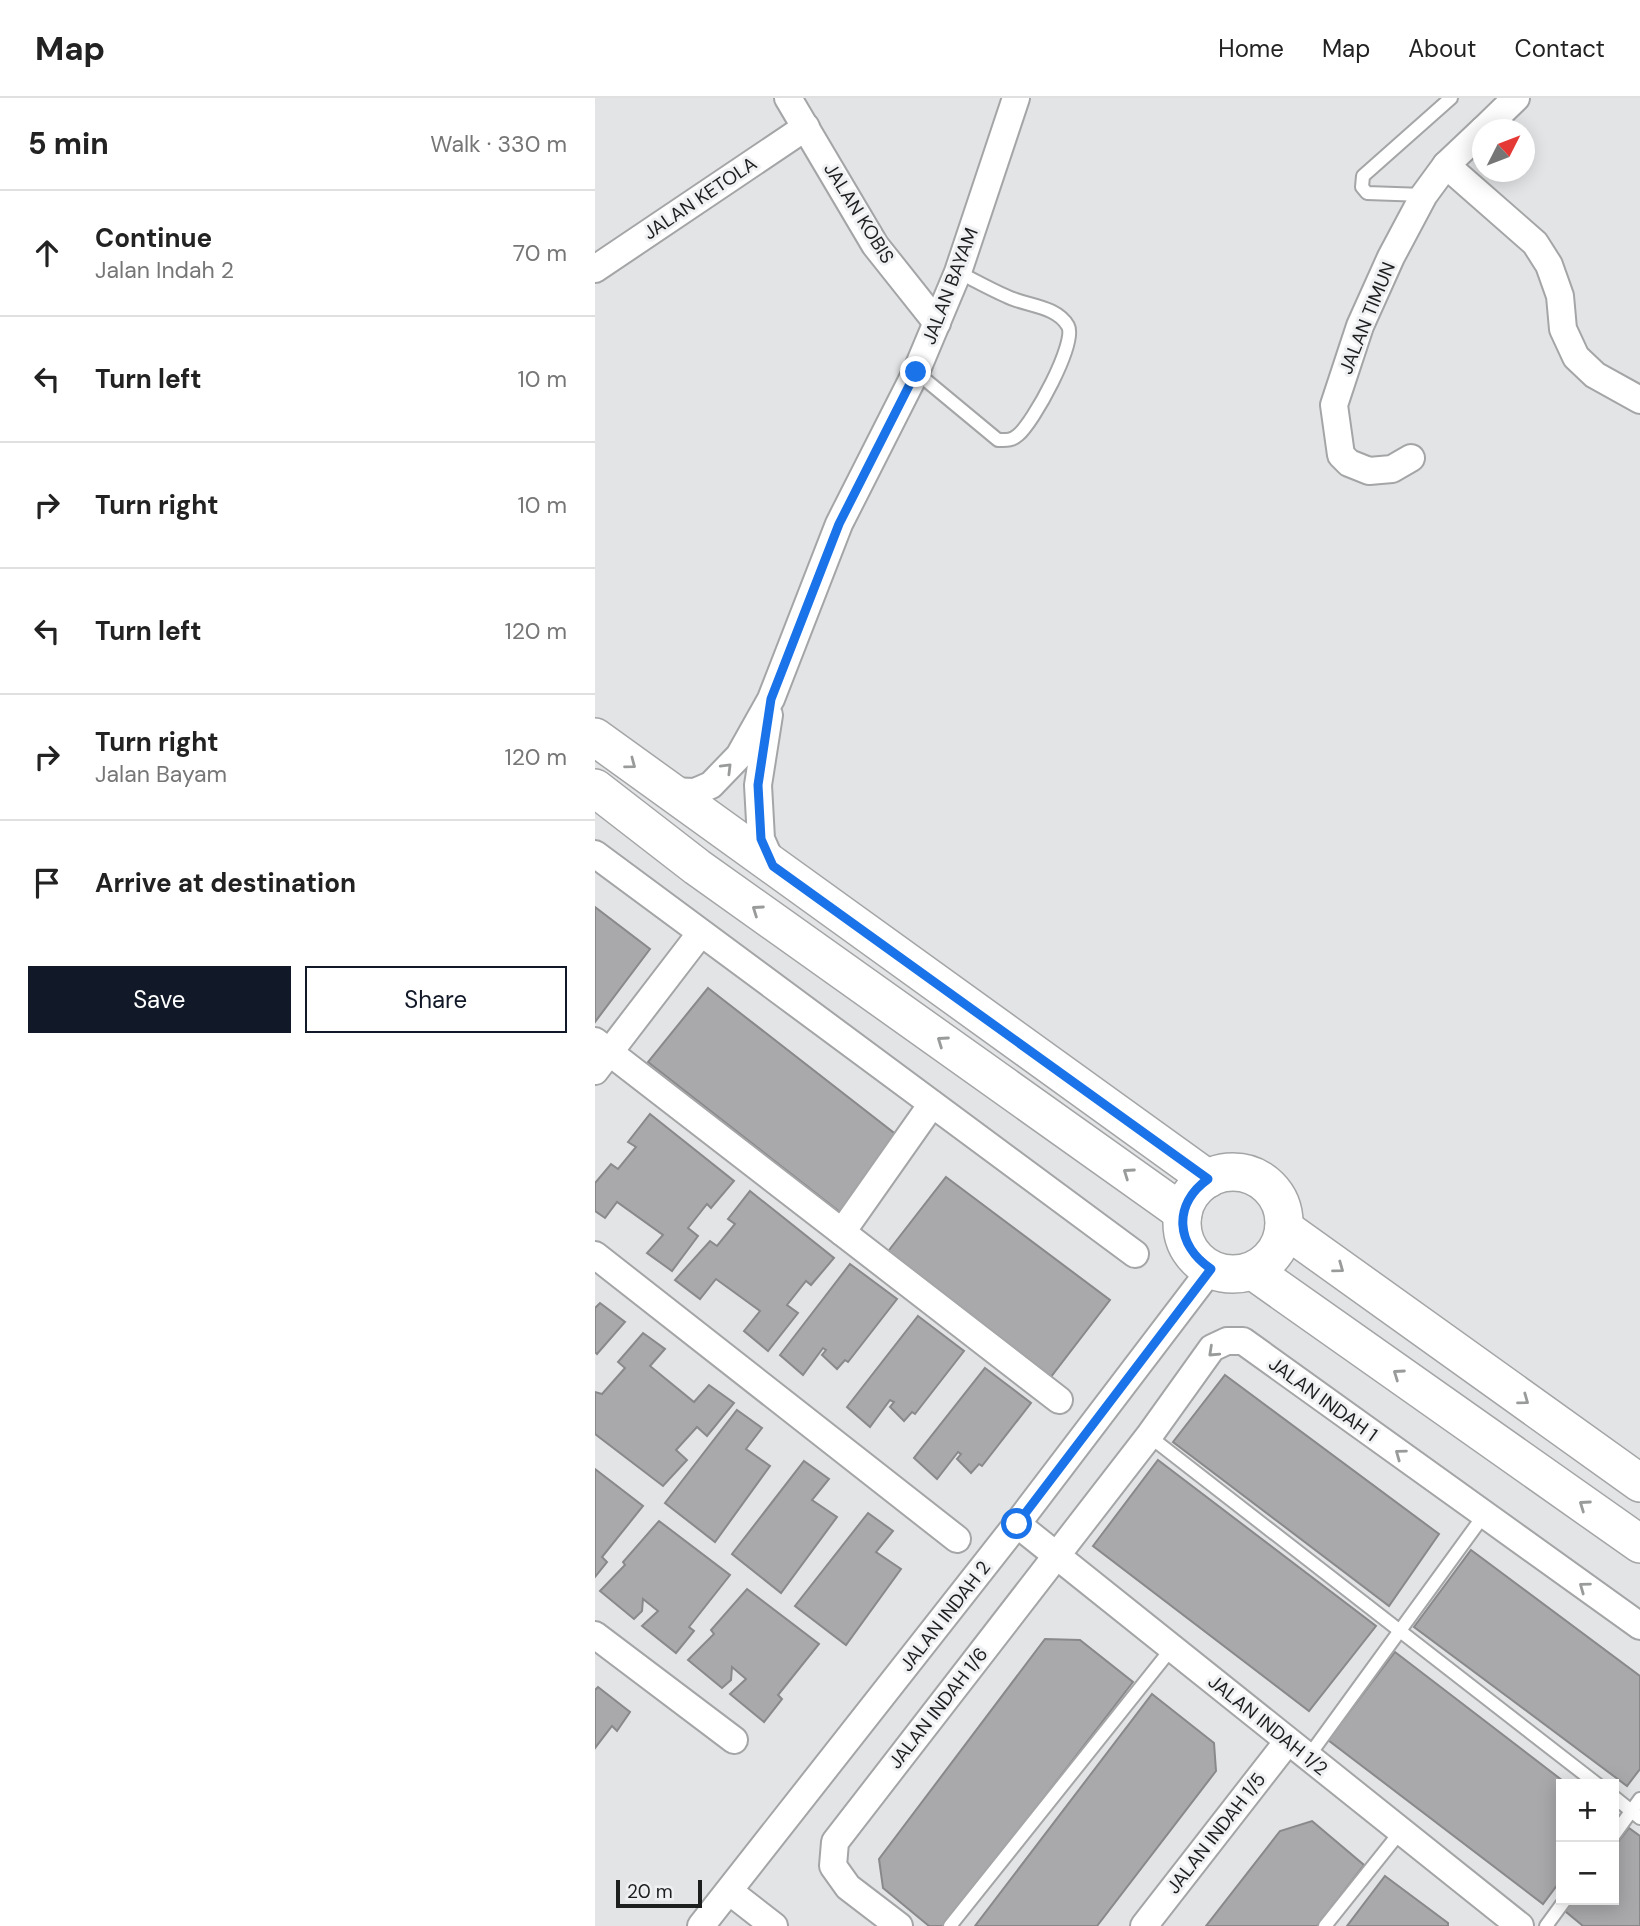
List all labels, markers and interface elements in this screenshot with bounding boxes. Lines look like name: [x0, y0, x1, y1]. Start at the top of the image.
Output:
text: Map: [35, 27, 105, 70]
text: Home: [1218, 33, 1284, 64]
text: Map: [1322, 33, 1370, 64]
text: About: [1408, 33, 1477, 64]
text: Contact: [1515, 33, 1605, 64]
north arrow: [1472, 119, 1535, 182]
text: 5 min: [28, 124, 109, 163]
text: Walk · 330 m: [430, 129, 567, 159]
street label: JALAN KETOLA: [638, 151, 762, 245]
street label: JALAN KOBIS: [818, 158, 900, 268]
text: Continue: [95, 221, 212, 255]
street label: JALAN BAYAM: [916, 224, 984, 348]
icon: ahead: [28, 234, 66, 272]
text: 70 m: [513, 238, 567, 268]
text: Jalan Indah 2: [95, 255, 234, 285]
street label: JALAN TIMUN: [1333, 258, 1401, 378]
route end: [900, 356, 931, 387]
icon: left: [28, 360, 66, 398]
text: Turn left: [95, 362, 202, 396]
text: 10 m: [517, 364, 567, 394]
icon: right: [28, 486, 66, 524]
text: Turn right: [95, 488, 219, 522]
text: 10 m: [517, 490, 567, 520]
icon: left: [28, 612, 66, 650]
text: Turn left: [95, 614, 202, 648]
text: 120 m: [504, 616, 567, 646]
text: Turn right: [95, 725, 219, 759]
icon: right: [28, 738, 66, 776]
text: 120 m: [504, 742, 567, 772]
one-way arrow: [623, 756, 636, 768]
text: Jalan Bayam: [95, 759, 227, 789]
one-way arrow: [718, 764, 731, 777]
icon: arrive: [28, 864, 66, 902]
text: Arrive at destination: [95, 866, 356, 900]
one-way arrow: [752, 906, 765, 918]
button: Save: [28, 966, 291, 1033]
button: Share: [305, 966, 567, 1033]
one-way arrow: [937, 1037, 950, 1050]
one-way arrow: [1123, 1169, 1136, 1181]
one-way arrow: [1331, 1260, 1344, 1272]
one-way arrow: [1208, 1344, 1221, 1356]
street label: JALAN INDAH 1: [1264, 1351, 1382, 1447]
one-way arrow: [1393, 1370, 1406, 1382]
one-way arrow: [1516, 1392, 1529, 1404]
one-way arrow: [1395, 1450, 1408, 1462]
one-way arrow: [1579, 1501, 1592, 1513]
route start: [1001, 1508, 1032, 1539]
street label: JALAN INDAH 2: [894, 1556, 996, 1676]
one-way arrow: [1579, 1582, 1592, 1595]
street label: JALAN INDAH 1/6: [883, 1642, 993, 1774]
street label: JALAN INDAH 1/2: [1203, 1669, 1333, 1781]
street label: JALAN INDAH 1/5: [1161, 1767, 1271, 1899]
map controls: [1556, 1779, 1619, 1905]
button: +: [1556, 1779, 1619, 1842]
button: −: [1556, 1842, 1619, 1905]
scale bar: [616, 1877, 702, 1909]
text: 20 m: [627, 1879, 673, 1904]

